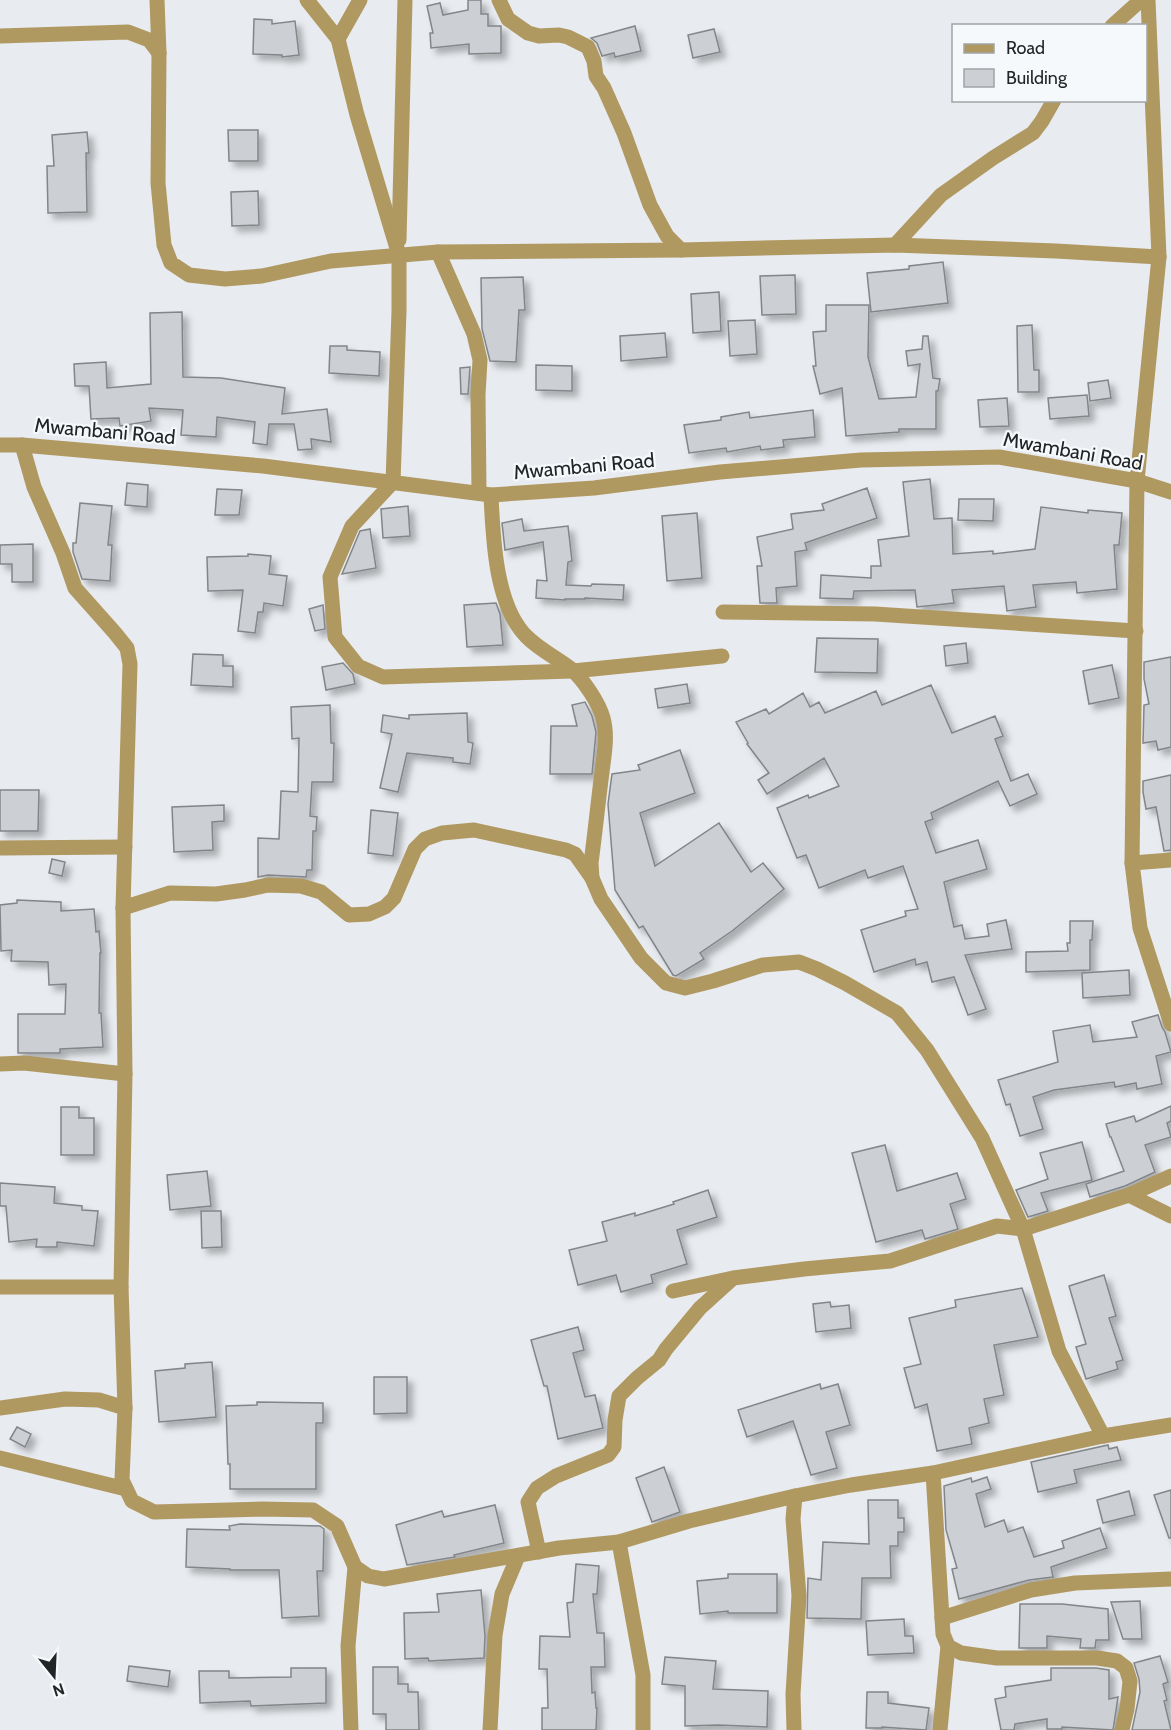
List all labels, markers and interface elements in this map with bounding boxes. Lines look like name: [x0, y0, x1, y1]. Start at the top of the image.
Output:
legend: [952, 24, 1147, 102]
text: Road: [1006, 37, 1045, 59]
text: Building: [1006, 67, 1068, 89]
street label: Mwambani Road: [34, 413, 176, 449]
street label: Mwambani Road: [1001, 427, 1145, 475]
street label: Mwambani Road: [513, 448, 655, 484]
north arrow: [24, 1646, 84, 1706]
text: N: [50, 1679, 67, 1701]

